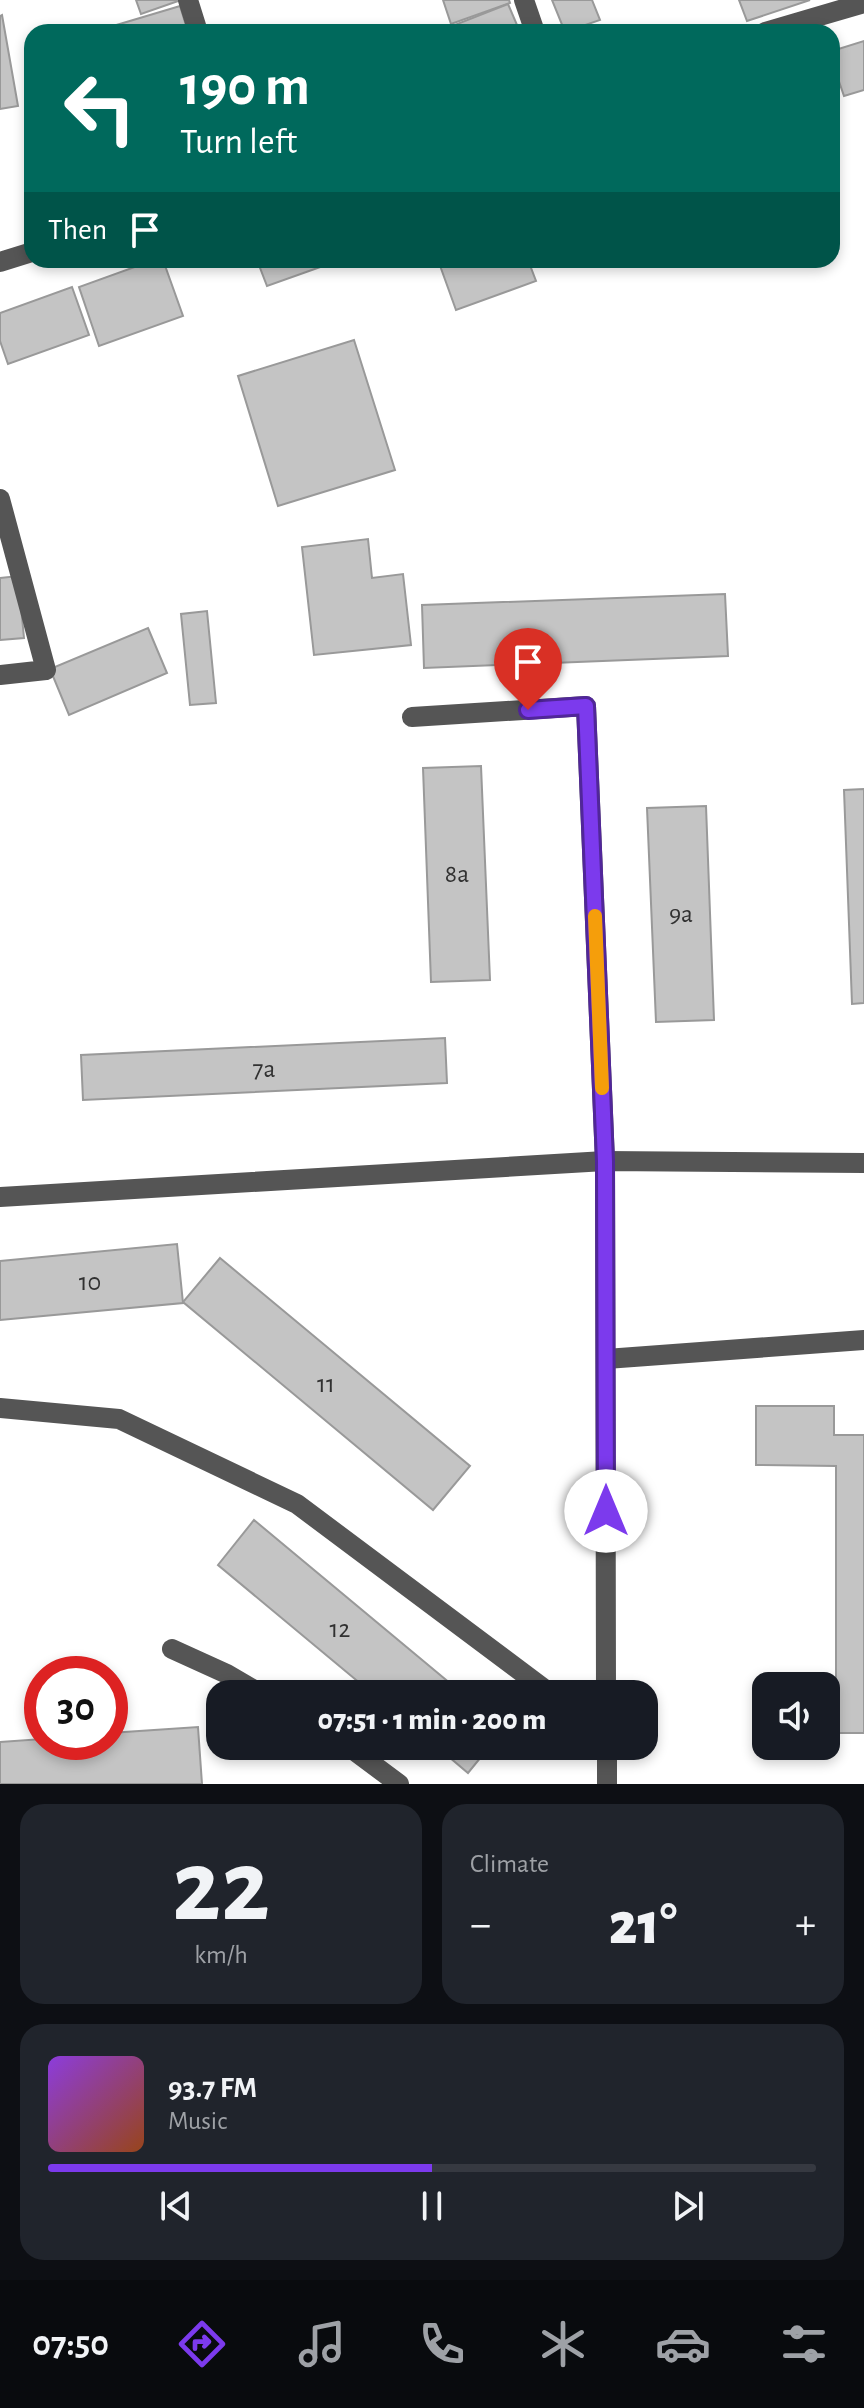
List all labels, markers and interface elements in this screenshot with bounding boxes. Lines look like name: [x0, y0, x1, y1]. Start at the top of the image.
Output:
icon: left: [48, 56, 152, 160]
text: 190 m: [180, 59, 310, 115]
text: Turn left: [180, 124, 297, 160]
icon: arrive: [123, 208, 167, 252]
text: Then: [48, 215, 107, 245]
pin: [494, 628, 562, 710]
icon: arrive: [506, 640, 550, 684]
house number: 8a: [445, 861, 469, 887]
house number: 9a: [669, 901, 693, 927]
house number: 7a: [253, 1056, 275, 1082]
house number: 10: [79, 1269, 101, 1295]
house number: 11: [317, 1371, 335, 1397]
position arrow: [564, 1469, 648, 1553]
house number: 12: [330, 1616, 351, 1642]
speed limit sign: 30: [24, 1656, 128, 1760]
map controls: [752, 1672, 840, 1760]
button: sound: [752, 1672, 840, 1760]
text: 07:51 · 1 min · 200 m: [318, 1705, 546, 1735]
text: 22: [172, 1836, 270, 1940]
text: Climate: [470, 1851, 549, 1877]
text: 21°: [609, 1895, 677, 1955]
text: −: [470, 1903, 491, 1947]
text: +: [795, 1903, 816, 1947]
text: km/h: [194, 1942, 248, 1968]
text: 93.7 FM: [168, 2073, 257, 2103]
text: Music: [168, 2108, 227, 2134]
icon: previous: [154, 2184, 198, 2228]
icon: pause: [410, 2184, 454, 2228]
icon: next: [666, 2184, 710, 2228]
icon: directions: [174, 2316, 230, 2372]
icon: music: [294, 2316, 350, 2372]
icon: phone: [414, 2316, 470, 2372]
icon: climate: [535, 2316, 591, 2372]
icon: car: [655, 2316, 711, 2372]
icon: filters: [776, 2316, 832, 2372]
text: 07:50: [32, 2326, 109, 2362]

